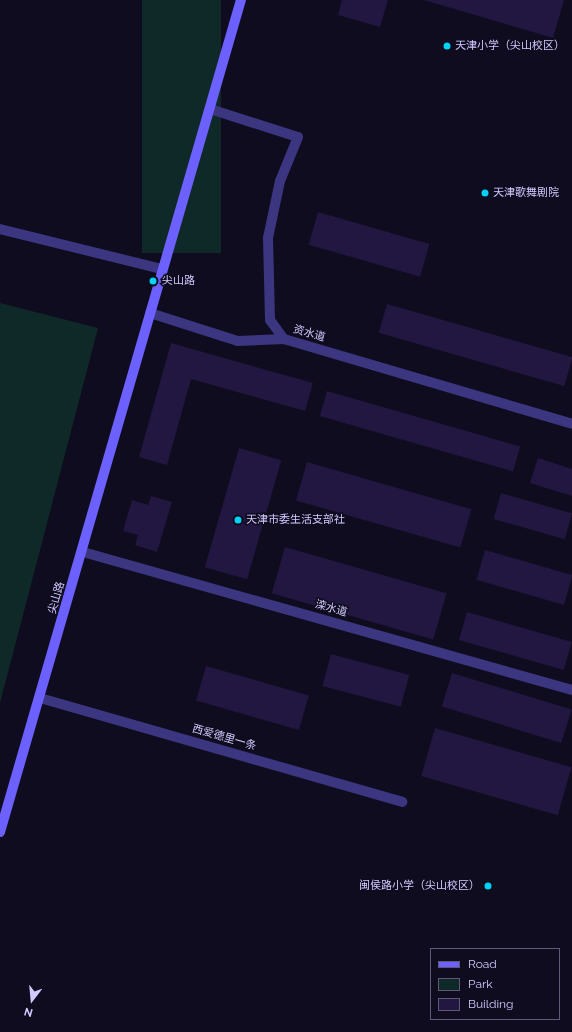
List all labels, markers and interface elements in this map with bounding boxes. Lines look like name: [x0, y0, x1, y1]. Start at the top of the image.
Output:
place label: 天津小学（尖山校区）: [455, 39, 565, 53]
marker: 天津小学（尖山校区）: [442, 41, 452, 51]
place label: 天津歌舞剧院: [493, 186, 559, 200]
marker: 天津歌舞剧院: [480, 188, 490, 198]
place label: 尖山路: [162, 274, 195, 288]
marker: 尖山路: [147, 275, 159, 287]
street label: 资水道: [291, 323, 327, 345]
place label: 天津市委生活支部社: [246, 513, 345, 527]
marker: 天津市委生活支部社: [233, 515, 243, 525]
street label: 尖山路: [46, 580, 68, 616]
street label: 滦水道: [313, 598, 349, 620]
street label: 西爱德里一条: [190, 723, 258, 753]
place label: 闽侯路小学（尖山校区）: [359, 879, 480, 893]
marker: 闽侯路小学（尖山校区）: [483, 881, 493, 891]
legend: [430, 948, 560, 1020]
text: Road: [468, 957, 497, 971]
text: Park: [468, 977, 493, 991]
north arrow: [12, 980, 52, 1020]
text: Building: [468, 997, 514, 1011]
text: N: [23, 1005, 34, 1019]

